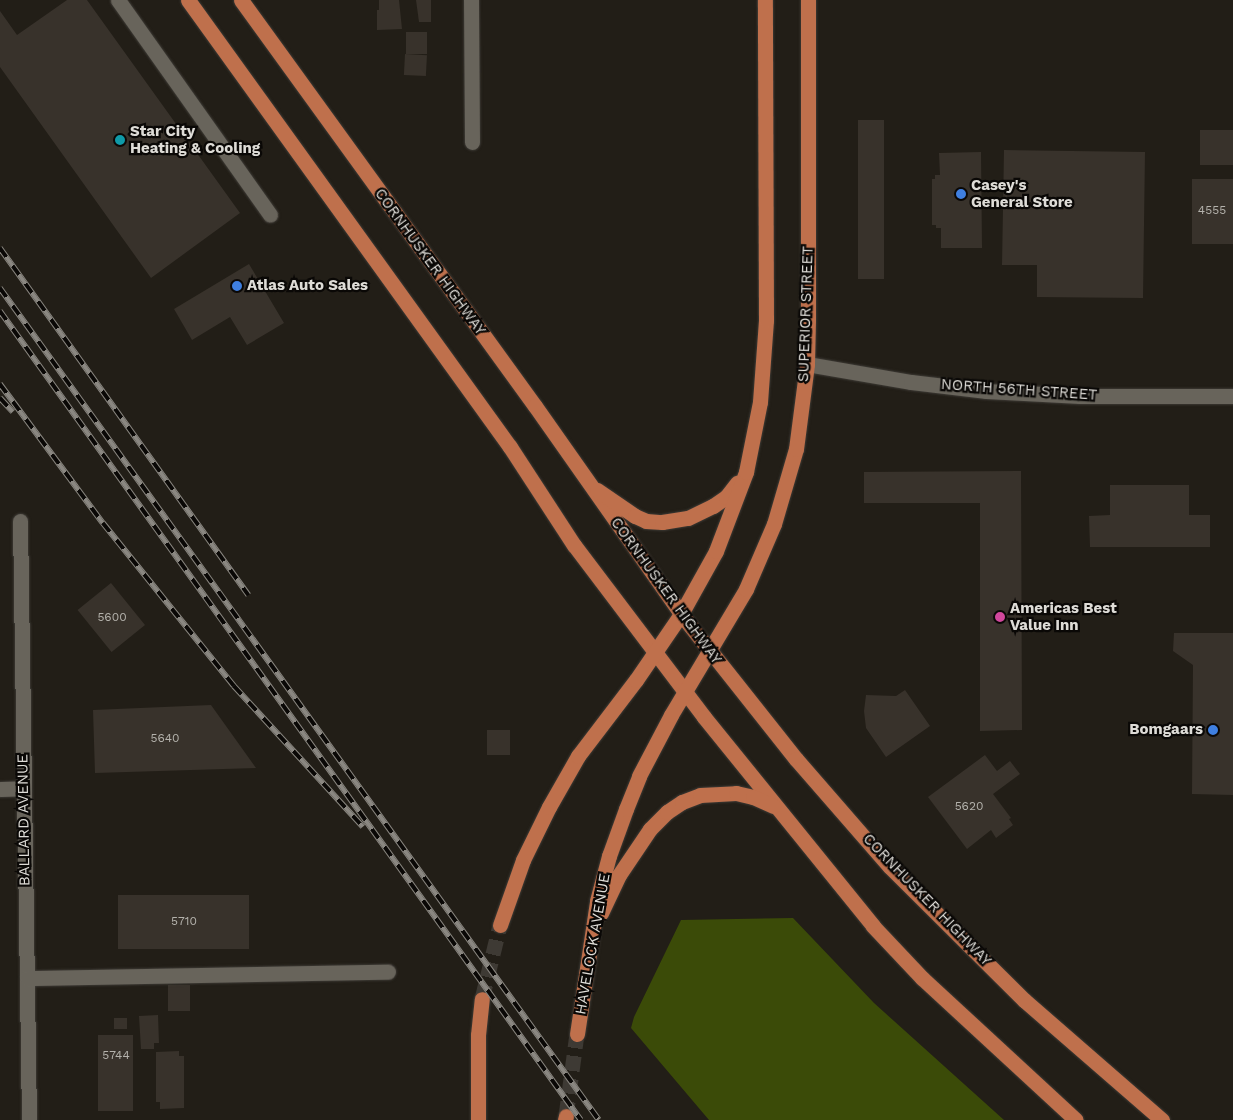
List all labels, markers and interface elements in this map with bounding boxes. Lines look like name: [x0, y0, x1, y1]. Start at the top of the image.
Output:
place label: Star City Heating & Cooling: [130, 122, 260, 157]
marker: Star City Heating & Cooling: [114, 134, 126, 146]
place label: Casey's General Store: [971, 176, 1073, 211]
street label: CORNHUSKER HIGHWAY: [371, 185, 489, 339]
marker: Casey's General Store: [955, 188, 967, 200]
house number: 4555: [1198, 204, 1226, 218]
street label: SUPERIOR STREET: [795, 246, 817, 382]
place label: Atlas Auto Sales: [247, 277, 368, 295]
marker: Atlas Auto Sales: [231, 280, 243, 292]
street label: NORTH 56TH STREET: [940, 376, 1098, 404]
street label: CORNHUSKER HIGHWAY: [607, 514, 725, 668]
place label: Americas Best Value Inn: [1010, 599, 1117, 634]
house number: 5600: [97, 611, 127, 625]
marker: Americas Best Value Inn: [994, 611, 1006, 623]
place label: Bomgaars: [1129, 721, 1203, 739]
marker: Bomgaars: [1207, 724, 1219, 736]
house number: 5640: [150, 732, 180, 746]
street label: BALLARD AVENUE: [14, 753, 34, 887]
house number: 5620: [955, 800, 983, 814]
street label: CORNHUSKER HIGHWAY: [859, 830, 995, 970]
street label: HAVELOCK AVENUE: [572, 872, 614, 1016]
house number: 5710: [171, 915, 197, 929]
house number: 5744: [102, 1049, 130, 1063]

